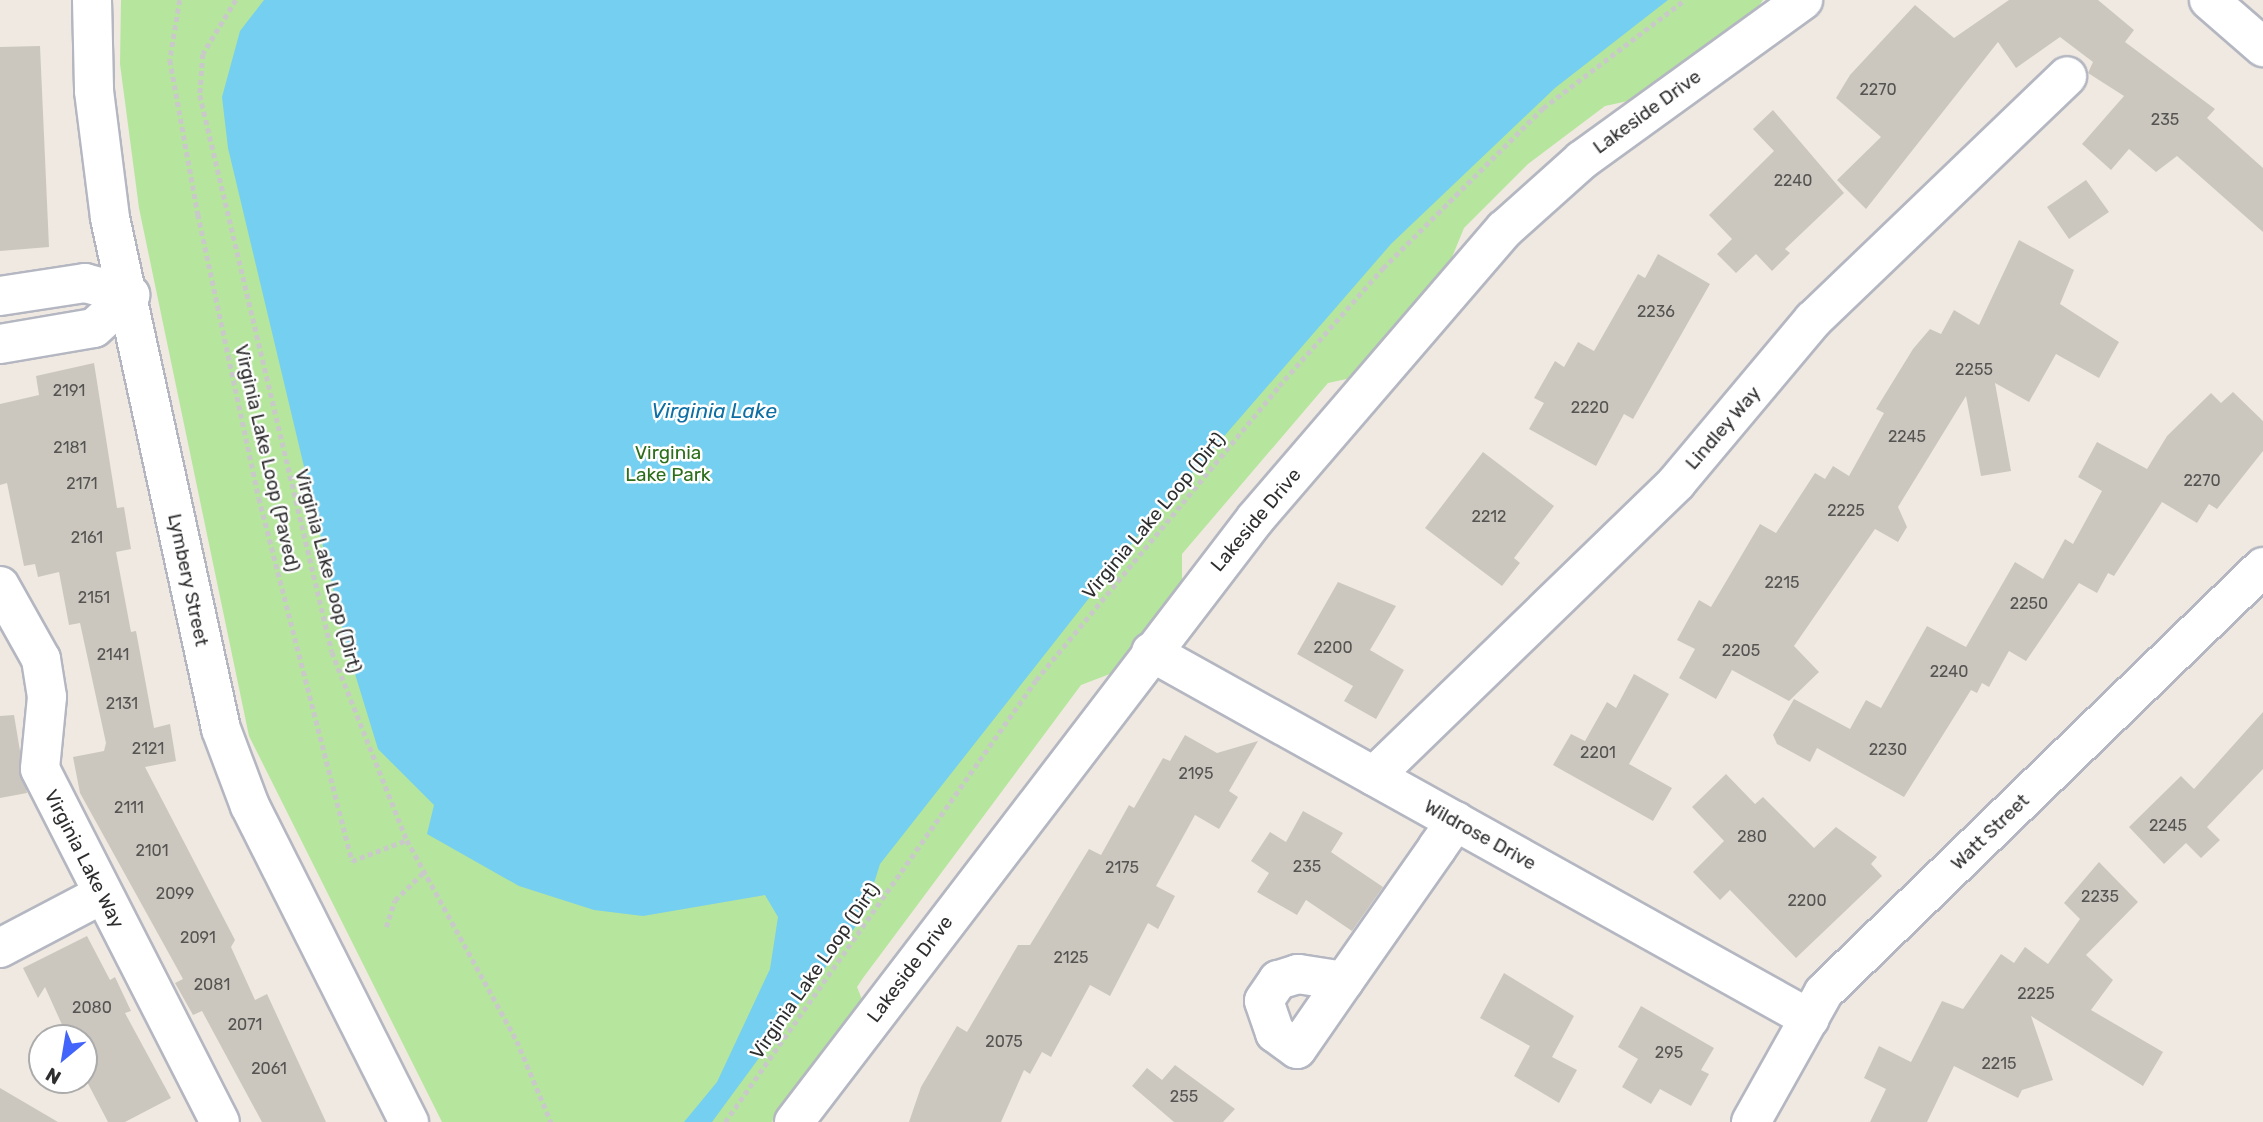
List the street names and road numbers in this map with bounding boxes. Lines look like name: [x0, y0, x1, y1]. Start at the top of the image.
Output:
street label: Lakeside Drive: [1589, 65, 1705, 159]
street label: Virginia Lake Loop (Paved): [230, 342, 304, 574]
street label: Lindley Way: [1680, 381, 1766, 475]
street label: Virginia Lake Loop (Dirt): [1078, 428, 1230, 604]
street label: Lakeside Drive: [1206, 464, 1306, 576]
street label: Virginia Lake Loop (Dirt): [290, 467, 366, 675]
street label: Lymbery Street: [163, 511, 213, 649]
street label: Virginia Lake Way: [39, 786, 129, 932]
street label: Watt Street: [1946, 789, 2034, 875]
street label: Wildrose Drive: [1420, 795, 1540, 875]
street label: Virginia Lake Loop (Dirt): [745, 878, 885, 1064]
street label: Lakeside Drive: [862, 911, 958, 1027]

